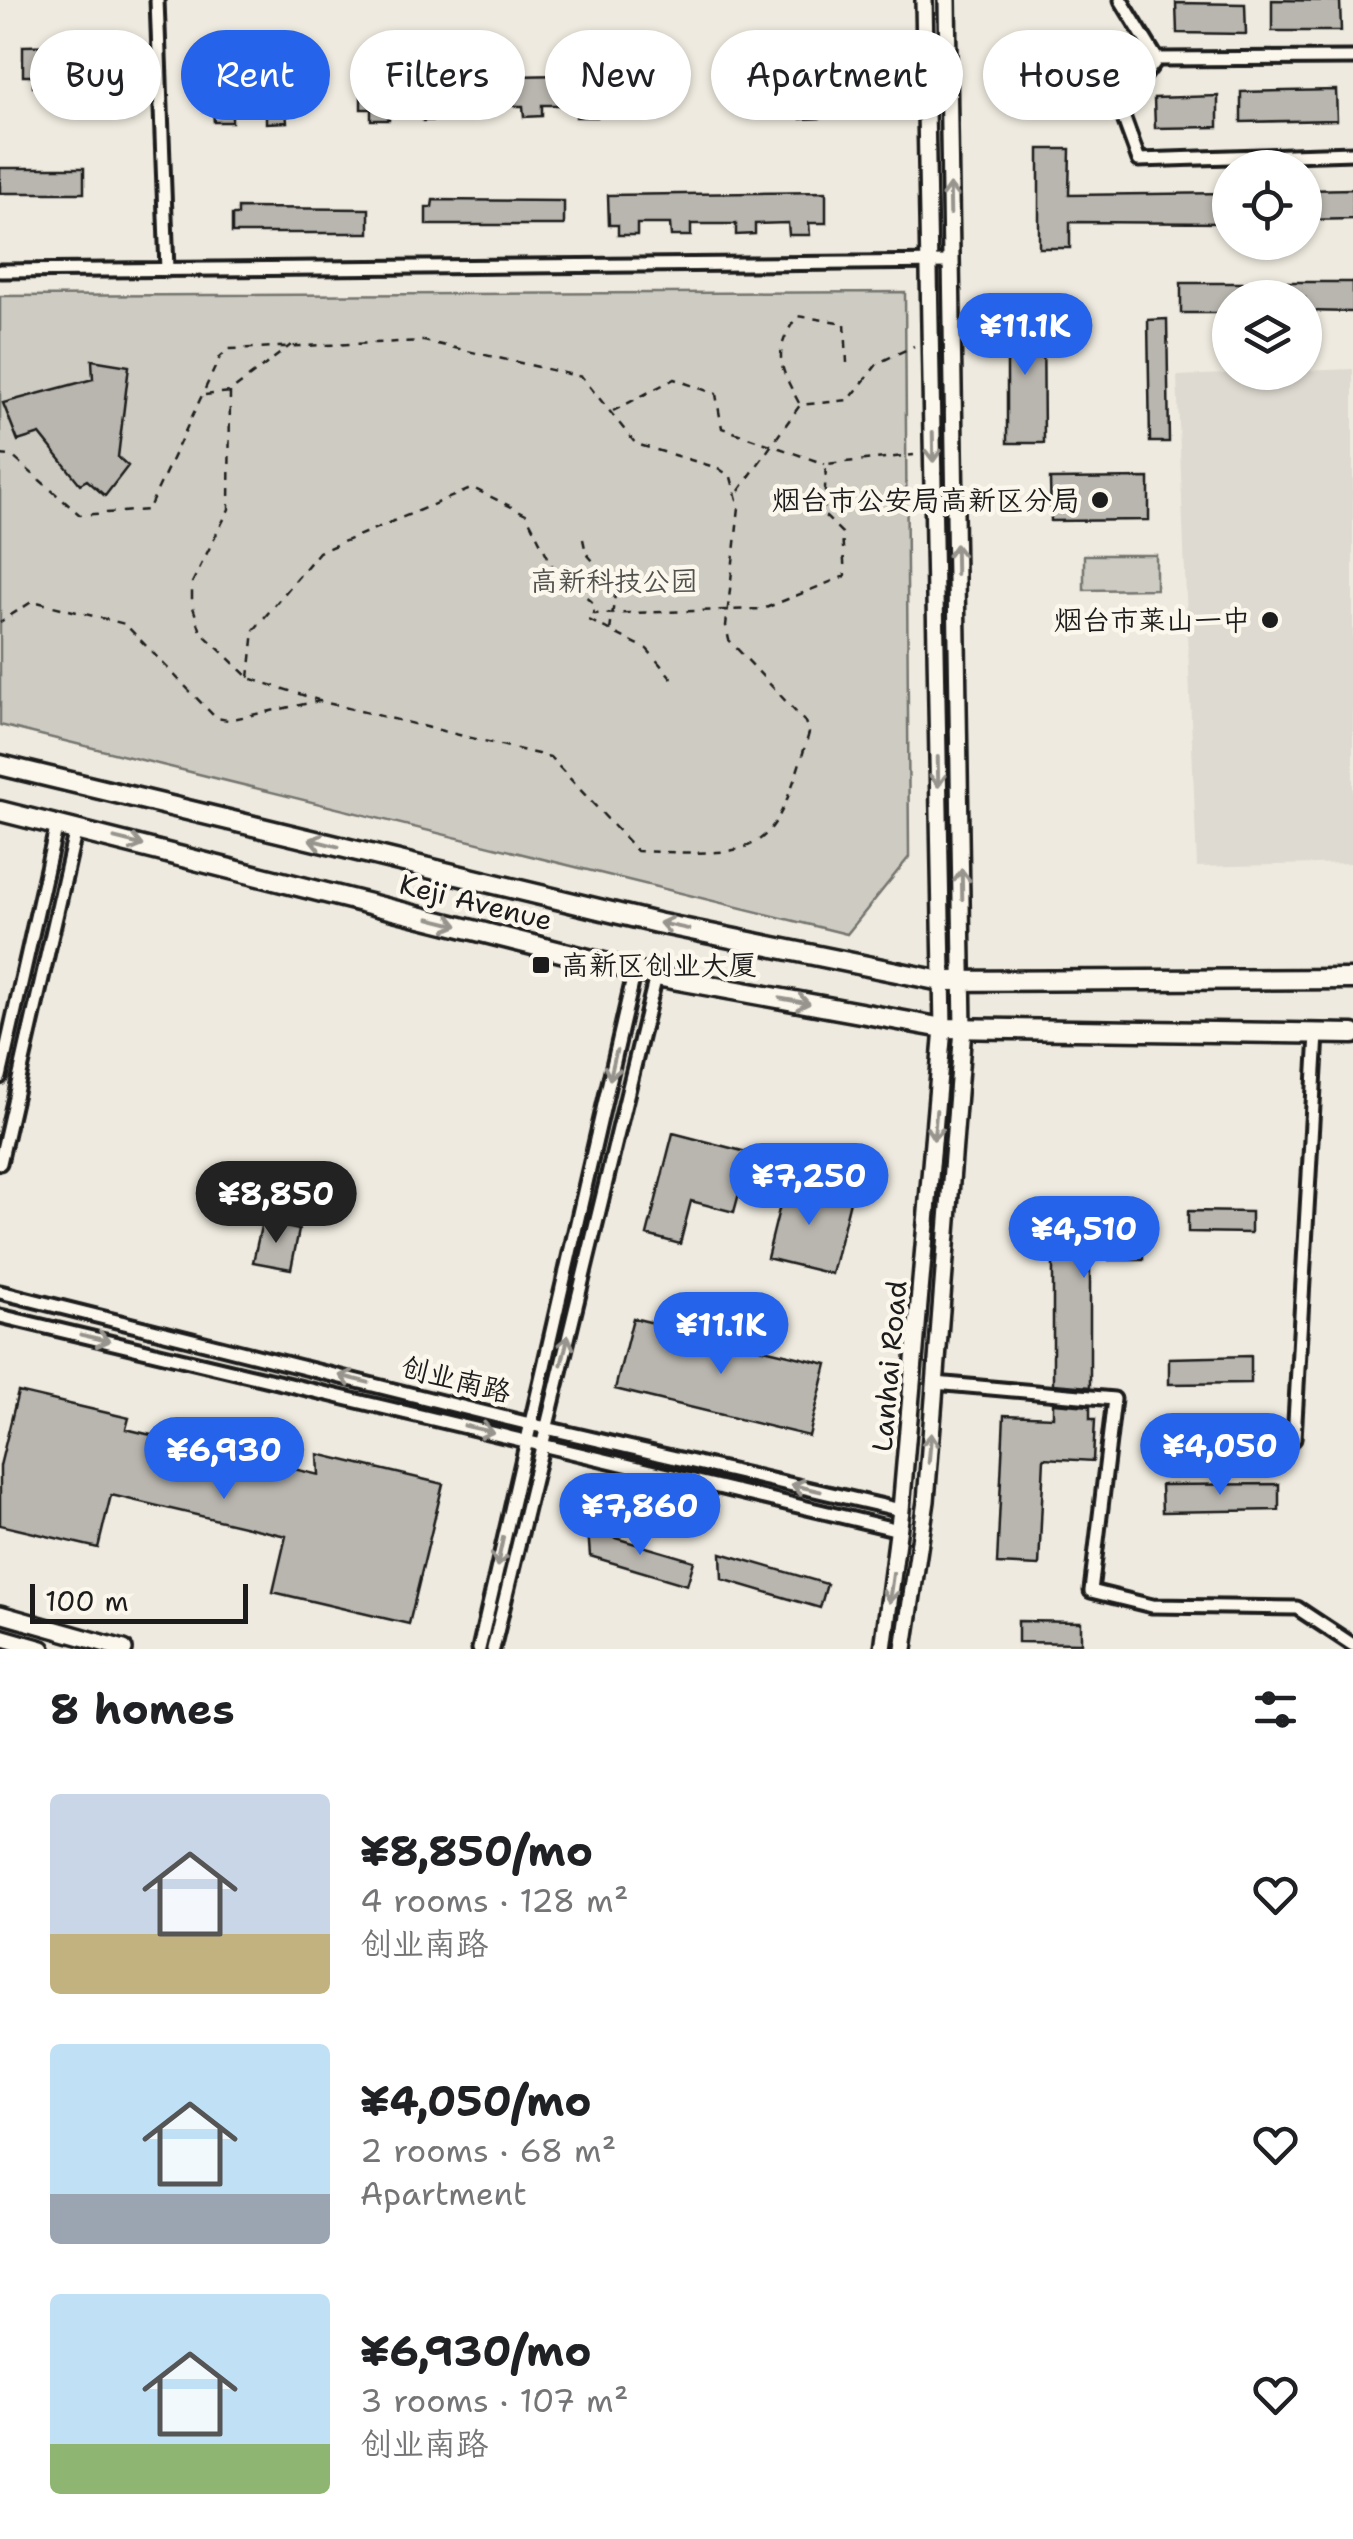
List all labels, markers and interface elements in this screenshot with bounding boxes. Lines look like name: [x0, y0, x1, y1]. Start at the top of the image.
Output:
chip: Buy: [30, 30, 161, 120]
chip: Rent: [181, 30, 330, 120]
chip: Filters: [350, 30, 525, 120]
chip: New: [545, 30, 691, 120]
chip: Apartment: [711, 30, 963, 120]
chip: House: [983, 30, 1156, 120]
map controls: [1212, 150, 1322, 390]
button: locate: [1212, 150, 1322, 260]
one-way arrow: [940, 183, 960, 216]
button: layers: [1212, 280, 1322, 390]
pin: ¥11.1K: [944, 293, 1106, 378]
text: ¥11.1K: [979, 304, 1071, 347]
one-way arrow: [924, 431, 943, 463]
place label: 烟台市公安局高新区分局: [772, 481, 1080, 519]
marker: 烟台市公安局高新区分局: [1089, 489, 1111, 511]
one-way arrow: [947, 543, 966, 575]
park label: 高新科技公园: [530, 562, 698, 600]
place label: 烟台市莱山一中: [1054, 601, 1250, 639]
marker: 烟台市莱山一中: [1259, 609, 1281, 631]
one-way arrow: [928, 756, 948, 788]
one-way arrow: [309, 833, 341, 851]
one-way arrow: [112, 834, 144, 852]
street label: Keji Avenue: [396, 865, 556, 939]
one-way arrow: [952, 868, 971, 900]
one-way arrow: [427, 914, 459, 932]
one-way arrow: [659, 916, 691, 935]
place label: 高新区创业大厦: [561, 946, 757, 984]
marker: 高新区创业大厦: [530, 954, 552, 976]
one-way arrow: [778, 992, 811, 1011]
one-way arrow: [603, 1048, 621, 1080]
one-way arrow: [925, 1108, 944, 1140]
pin: ¥7,250: [728, 1143, 890, 1228]
text: ¥7,250: [751, 1154, 867, 1197]
pin: ¥8,850: [195, 1161, 357, 1246]
text: ¥8,850: [218, 1172, 334, 1215]
pin: ¥4,510: [1003, 1196, 1165, 1281]
text: ¥4,510: [1031, 1207, 1137, 1250]
street label: Lanhai Road: [863, 1279, 915, 1453]
pin: ¥11.1K: [640, 1292, 802, 1377]
text: ¥11.1K: [675, 1303, 767, 1346]
one-way arrow: [78, 1330, 110, 1348]
one-way arrow: [557, 1335, 575, 1367]
street label: 创业南路: [397, 1347, 515, 1411]
one-way arrow: [339, 1369, 370, 1388]
pin: ¥4,050: [1139, 1413, 1301, 1498]
pin: ¥6,930: [143, 1417, 305, 1502]
one-way arrow: [462, 1421, 494, 1439]
text: ¥4,050: [1162, 1424, 1278, 1467]
text: ¥6,930: [166, 1428, 282, 1471]
one-way arrow: [921, 1433, 940, 1465]
pin: ¥7,860: [559, 1473, 721, 1558]
one-way arrow: [791, 1478, 823, 1496]
text: ¥7,860: [581, 1484, 699, 1527]
one-way arrow: [490, 1536, 509, 1568]
one-way arrow: [882, 1571, 900, 1603]
scale bar: [30, 1579, 248, 1624]
text: 100 m: [45, 1582, 129, 1620]
text: 8 homes: [50, 1681, 235, 1737]
icon: filters: [1248, 1682, 1303, 1737]
text: ¥8,850/mo: [360, 1823, 593, 1879]
icon: home: [130, 1834, 250, 1954]
icon: heart: [1248, 1867, 1303, 1922]
text: 4 rooms · 128 m²: [360, 1879, 628, 1922]
text: 创业南路: [360, 1922, 488, 1965]
text: ¥4,050/mo: [360, 2073, 592, 2129]
icon: home: [130, 2084, 250, 2204]
icon: heart: [1248, 2117, 1303, 2172]
text: 2 rooms · 68 m²: [360, 2129, 616, 2172]
text: Apartment: [360, 2172, 527, 2215]
text: ¥6,930/mo: [360, 2323, 592, 2379]
icon: home: [130, 2334, 250, 2454]
icon: heart: [1248, 2367, 1303, 2422]
text: 3 rooms · 107 m²: [360, 2379, 628, 2422]
text: 创业南路: [360, 2422, 488, 2465]

